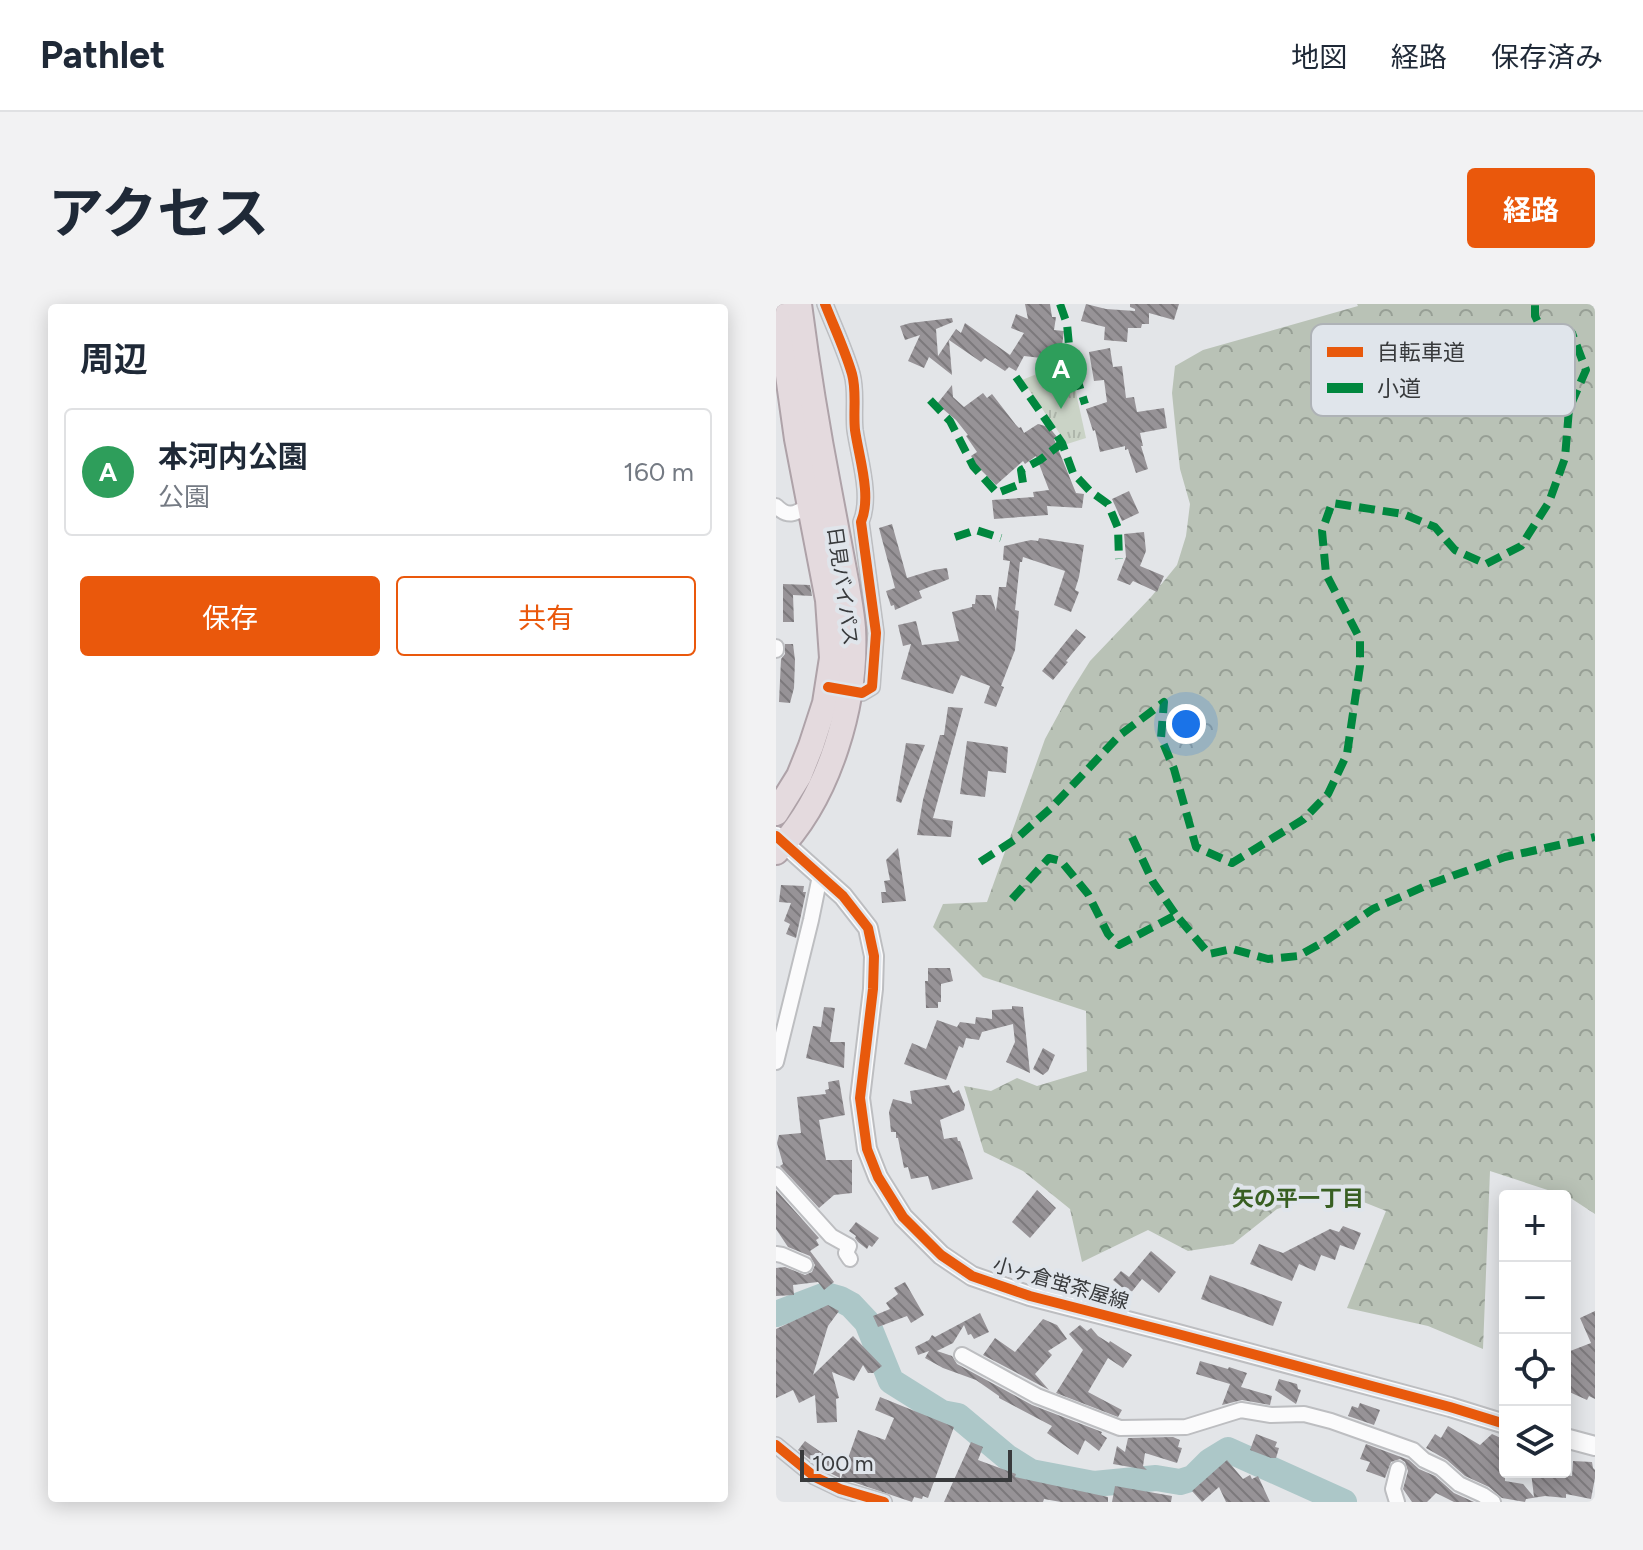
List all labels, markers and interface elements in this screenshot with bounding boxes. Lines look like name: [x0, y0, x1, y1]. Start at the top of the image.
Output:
text: Pathlet: [40, 32, 165, 78]
text: 地図: [1291, 40, 1347, 74]
text: 経路: [1391, 40, 1447, 74]
text: 保存済み: [1491, 40, 1603, 74]
button: 経路: [1467, 168, 1595, 248]
text: アクセス: [48, 180, 269, 247]
legend: [1311, 324, 1575, 416]
text: 周辺: [80, 339, 148, 380]
text: 自転車道: [1377, 339, 1465, 366]
pin: A: [1035, 343, 1087, 409]
text: 小道: [1377, 375, 1421, 402]
text: 本河内公園: [158, 438, 308, 475]
text: A: [99, 456, 117, 488]
text: 160 m: [623, 456, 694, 488]
text: 公園: [158, 481, 210, 513]
street label: 日見バイパス: [823, 525, 863, 647]
button: 保存: [80, 576, 380, 656]
button: 共有: [396, 576, 696, 656]
your location: [1166, 704, 1206, 744]
district label: 矢の平一丁目: [1232, 1185, 1364, 1212]
map controls: [1499, 1190, 1571, 1478]
button: +: [1499, 1190, 1571, 1262]
street label: 小ヶ倉蛍茶屋線: [990, 1252, 1132, 1314]
button: −: [1499, 1262, 1571, 1334]
button: locate: [1499, 1334, 1571, 1406]
button: layers: [1499, 1406, 1571, 1478]
scale bar: [800, 1446, 1012, 1482]
text: 100 m: [812, 1450, 873, 1477]

